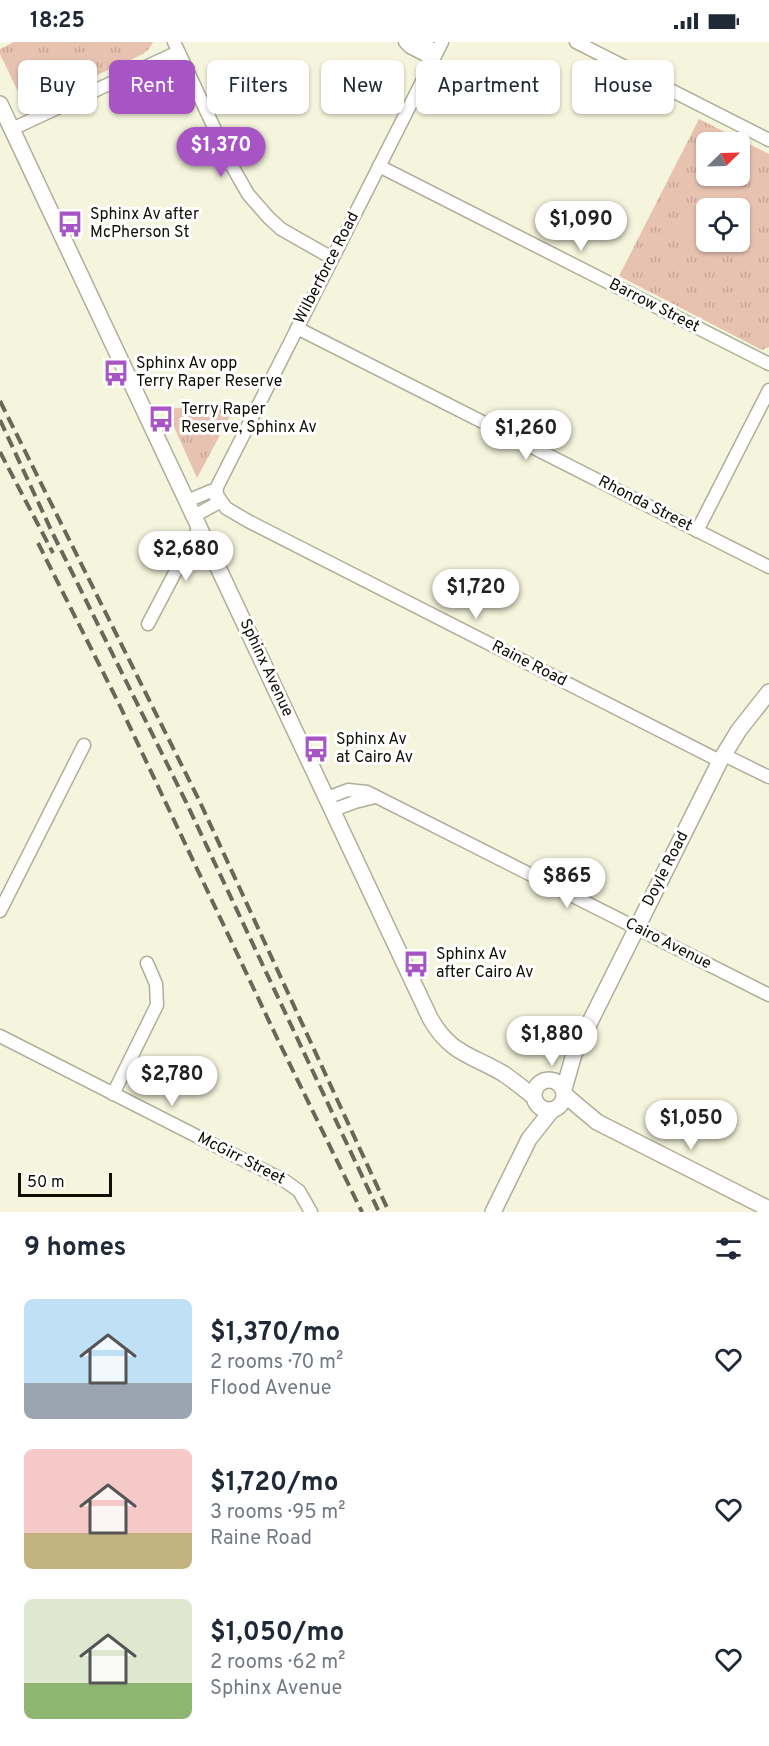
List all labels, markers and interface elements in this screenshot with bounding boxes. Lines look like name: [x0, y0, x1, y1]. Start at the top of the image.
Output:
text: 18:25: [30, 8, 85, 35]
chip: Buy: [18, 60, 97, 114]
chip: Rent: [109, 60, 195, 114]
chip: Filters: [207, 60, 309, 114]
chip: New: [321, 60, 404, 114]
chip: Apartment: [416, 60, 560, 114]
chip: House: [572, 60, 674, 114]
pin: $1,370: [172, 127, 270, 178]
north arrow: [696, 132, 750, 186]
map controls: [696, 132, 750, 252]
text: $1,370: [191, 133, 251, 159]
button: locate: [696, 198, 750, 252]
pin: $1,090: [532, 201, 630, 252]
place label: Sphinx Av after McPherson St: [90, 205, 199, 243]
text: $1,090: [549, 207, 613, 233]
bus stop icon: Sphinx Av after McPherson St: [55, 209, 85, 239]
street label: Wilberforce Road: [290, 209, 364, 327]
street label: Barrow Street: [605, 275, 703, 337]
place label: Sphinx Av opp Terry Raper Reserve: [136, 354, 282, 392]
bus stop icon: Sphinx Av opp Terry Raper Reserve: [101, 358, 131, 388]
place label: Terry Raper Reserve, Sphinx Av: [181, 400, 317, 438]
bus stop icon: Terry Raper Reserve, Sphinx Av: [146, 404, 176, 434]
pin: $1,260: [477, 410, 575, 461]
text: $1,260: [495, 416, 557, 442]
street label: Rhonda Street: [594, 472, 696, 536]
pin: $2,680: [137, 531, 235, 582]
text: $2,680: [153, 537, 220, 563]
pin: $1,720: [427, 569, 525, 620]
text: $1,720: [446, 575, 506, 601]
street label: Sphinx Avenue: [235, 616, 297, 720]
street label: Raine Road: [488, 637, 570, 691]
place label: Sphinx Av at Cairo Av: [336, 730, 413, 768]
bus stop icon: Sphinx Av at Cairo Av: [301, 734, 331, 764]
street label: Doyle Road: [639, 828, 693, 910]
pin: $865: [531, 858, 603, 909]
text: $865: [542, 864, 592, 890]
street label: Cairo Avenue: [621, 914, 715, 974]
place label: Sphinx Av after Cairo Av: [436, 945, 533, 983]
bus stop icon: Sphinx Av after Cairo Av: [401, 949, 431, 979]
pin: $1,880: [503, 1016, 601, 1067]
text: $1,880: [520, 1022, 584, 1048]
pin: $2,780: [123, 1056, 221, 1107]
text: $2,780: [140, 1062, 204, 1088]
pin: $1,050: [642, 1100, 740, 1151]
text: $1,050: [659, 1106, 723, 1132]
street label: McGirr Street: [194, 1128, 288, 1190]
scale bar: [18, 1170, 112, 1198]
text: 50 m: [27, 1173, 65, 1193]
text: 9 homes: [24, 1232, 126, 1265]
icon: filters: [712, 1232, 745, 1265]
text: $1,370/mo: [210, 1317, 340, 1350]
icon: home: [72, 1323, 144, 1395]
icon: heart: [712, 1343, 745, 1376]
text: 2 rooms · 70 m²: [210, 1350, 343, 1376]
text: Flood Avenue: [210, 1376, 331, 1402]
text: $1,720/mo: [210, 1467, 338, 1500]
icon: home: [72, 1473, 144, 1545]
icon: heart: [712, 1493, 745, 1526]
text: 3 rooms · 95 m²: [210, 1500, 346, 1526]
text: Raine Road: [210, 1526, 312, 1552]
text: $1,050/mo: [210, 1617, 344, 1650]
icon: home: [72, 1623, 144, 1695]
icon: heart: [712, 1643, 745, 1676]
text: 2 rooms · 62 m²: [210, 1650, 346, 1676]
text: Sphinx Avenue: [210, 1676, 342, 1702]

